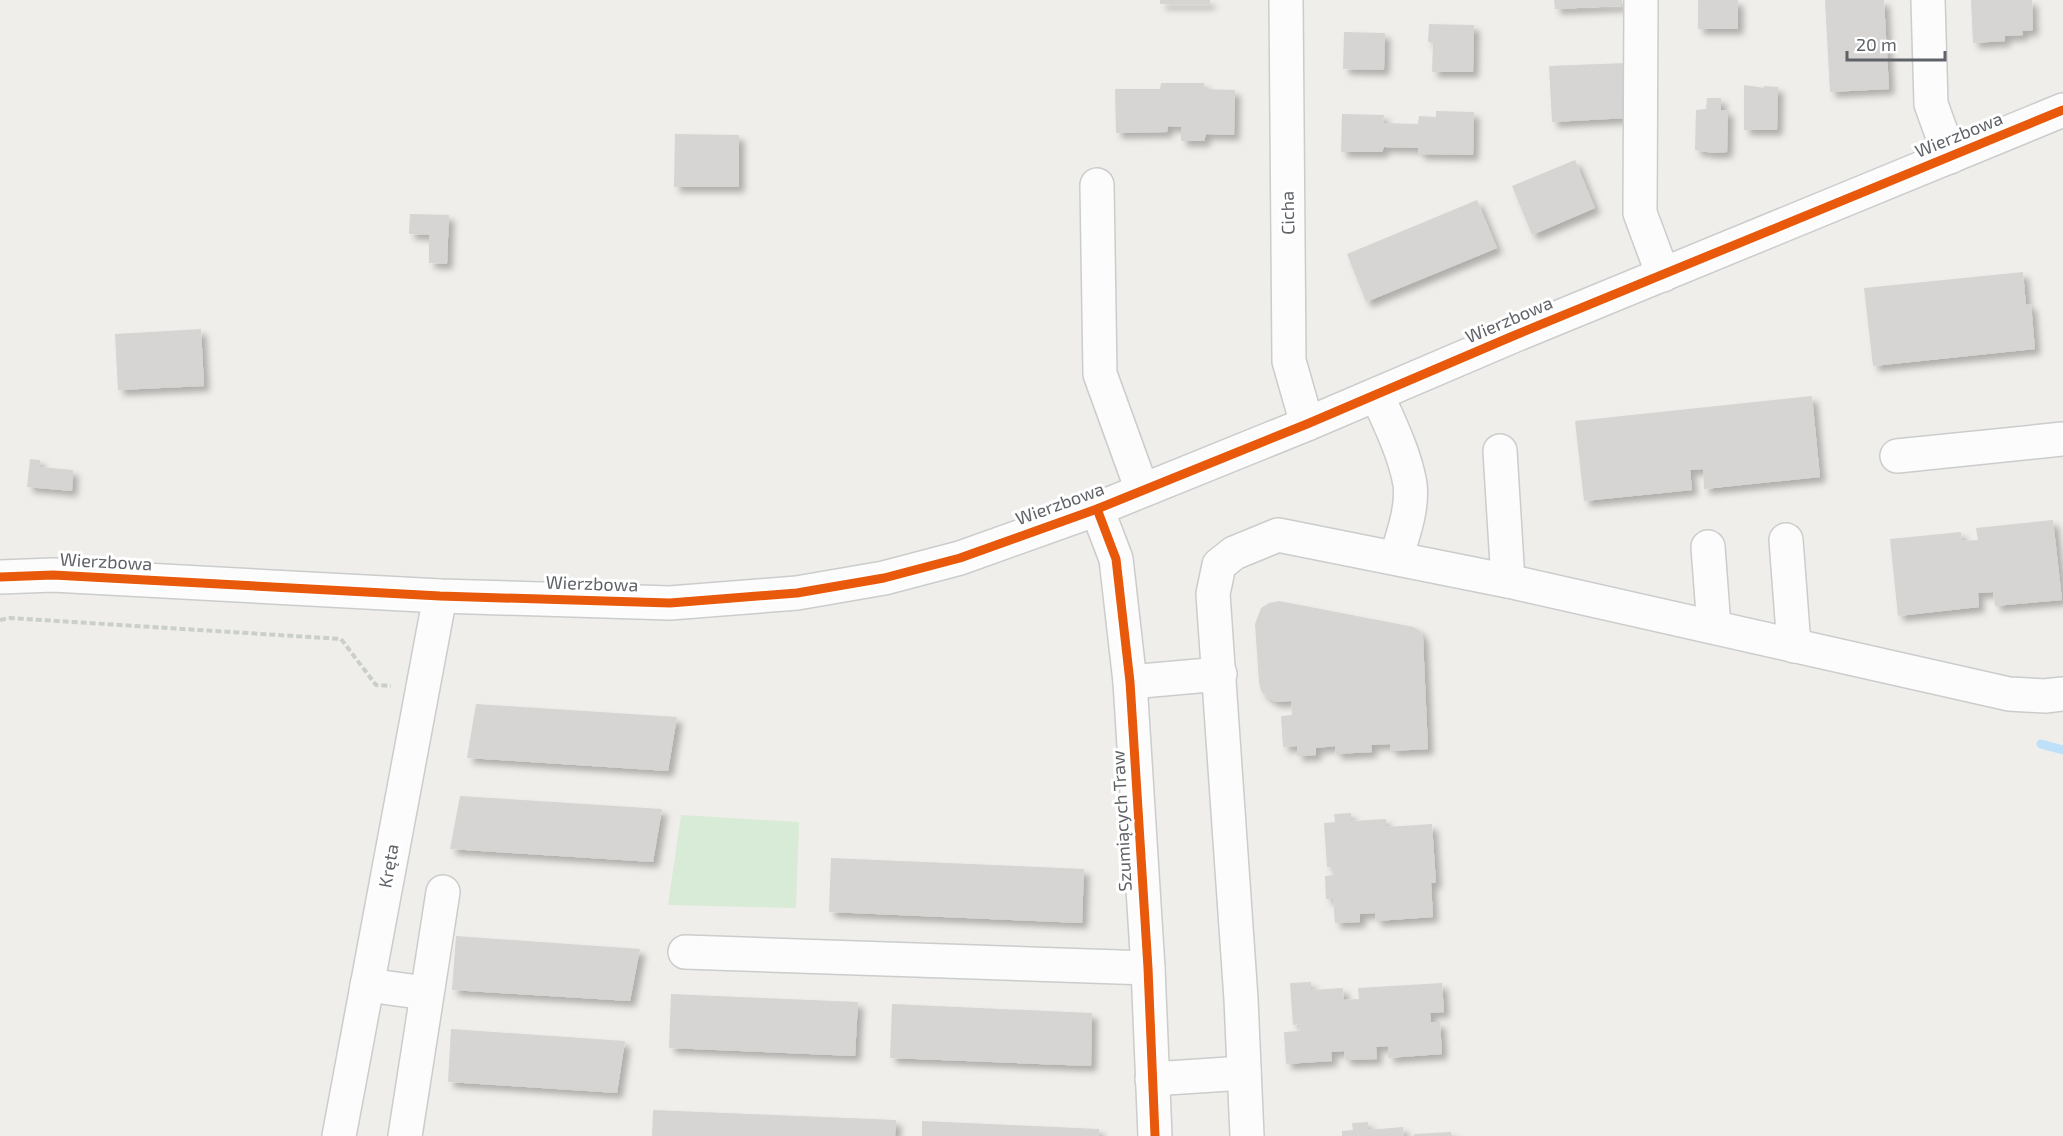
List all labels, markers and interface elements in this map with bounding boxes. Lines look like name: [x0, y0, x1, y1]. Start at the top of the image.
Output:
scale bar: [1847, 24, 1944, 62]
text: 20 m: [1856, 33, 1897, 55]
street label: Wierzbowa: [1912, 107, 2006, 162]
street label: Cicha: [1276, 191, 1298, 235]
street label: Wierzbowa: [1462, 291, 1556, 347]
street label: Wierzbowa: [1012, 477, 1107, 529]
street label: Wierzbowa: [59, 548, 153, 574]
street label: Wierzbowa: [545, 570, 639, 596]
street label: Szumiących Traw: [1106, 750, 1136, 892]
street label: Kręta: [373, 842, 403, 889]

